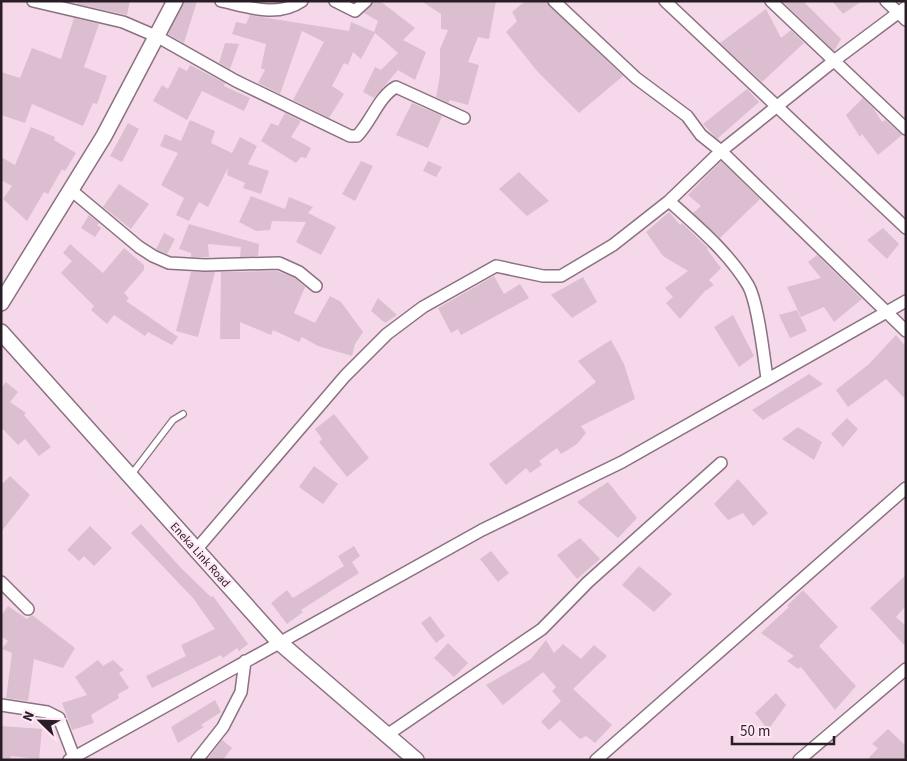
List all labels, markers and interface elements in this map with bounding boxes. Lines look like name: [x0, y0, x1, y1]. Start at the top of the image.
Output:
street label: Eneka Link Road: [166, 519, 234, 591]
north arrow: [15, 696, 65, 746]
text: N: [18, 708, 40, 725]
scale bar: [732, 714, 834, 746]
text: 50 m: [740, 721, 770, 742]

